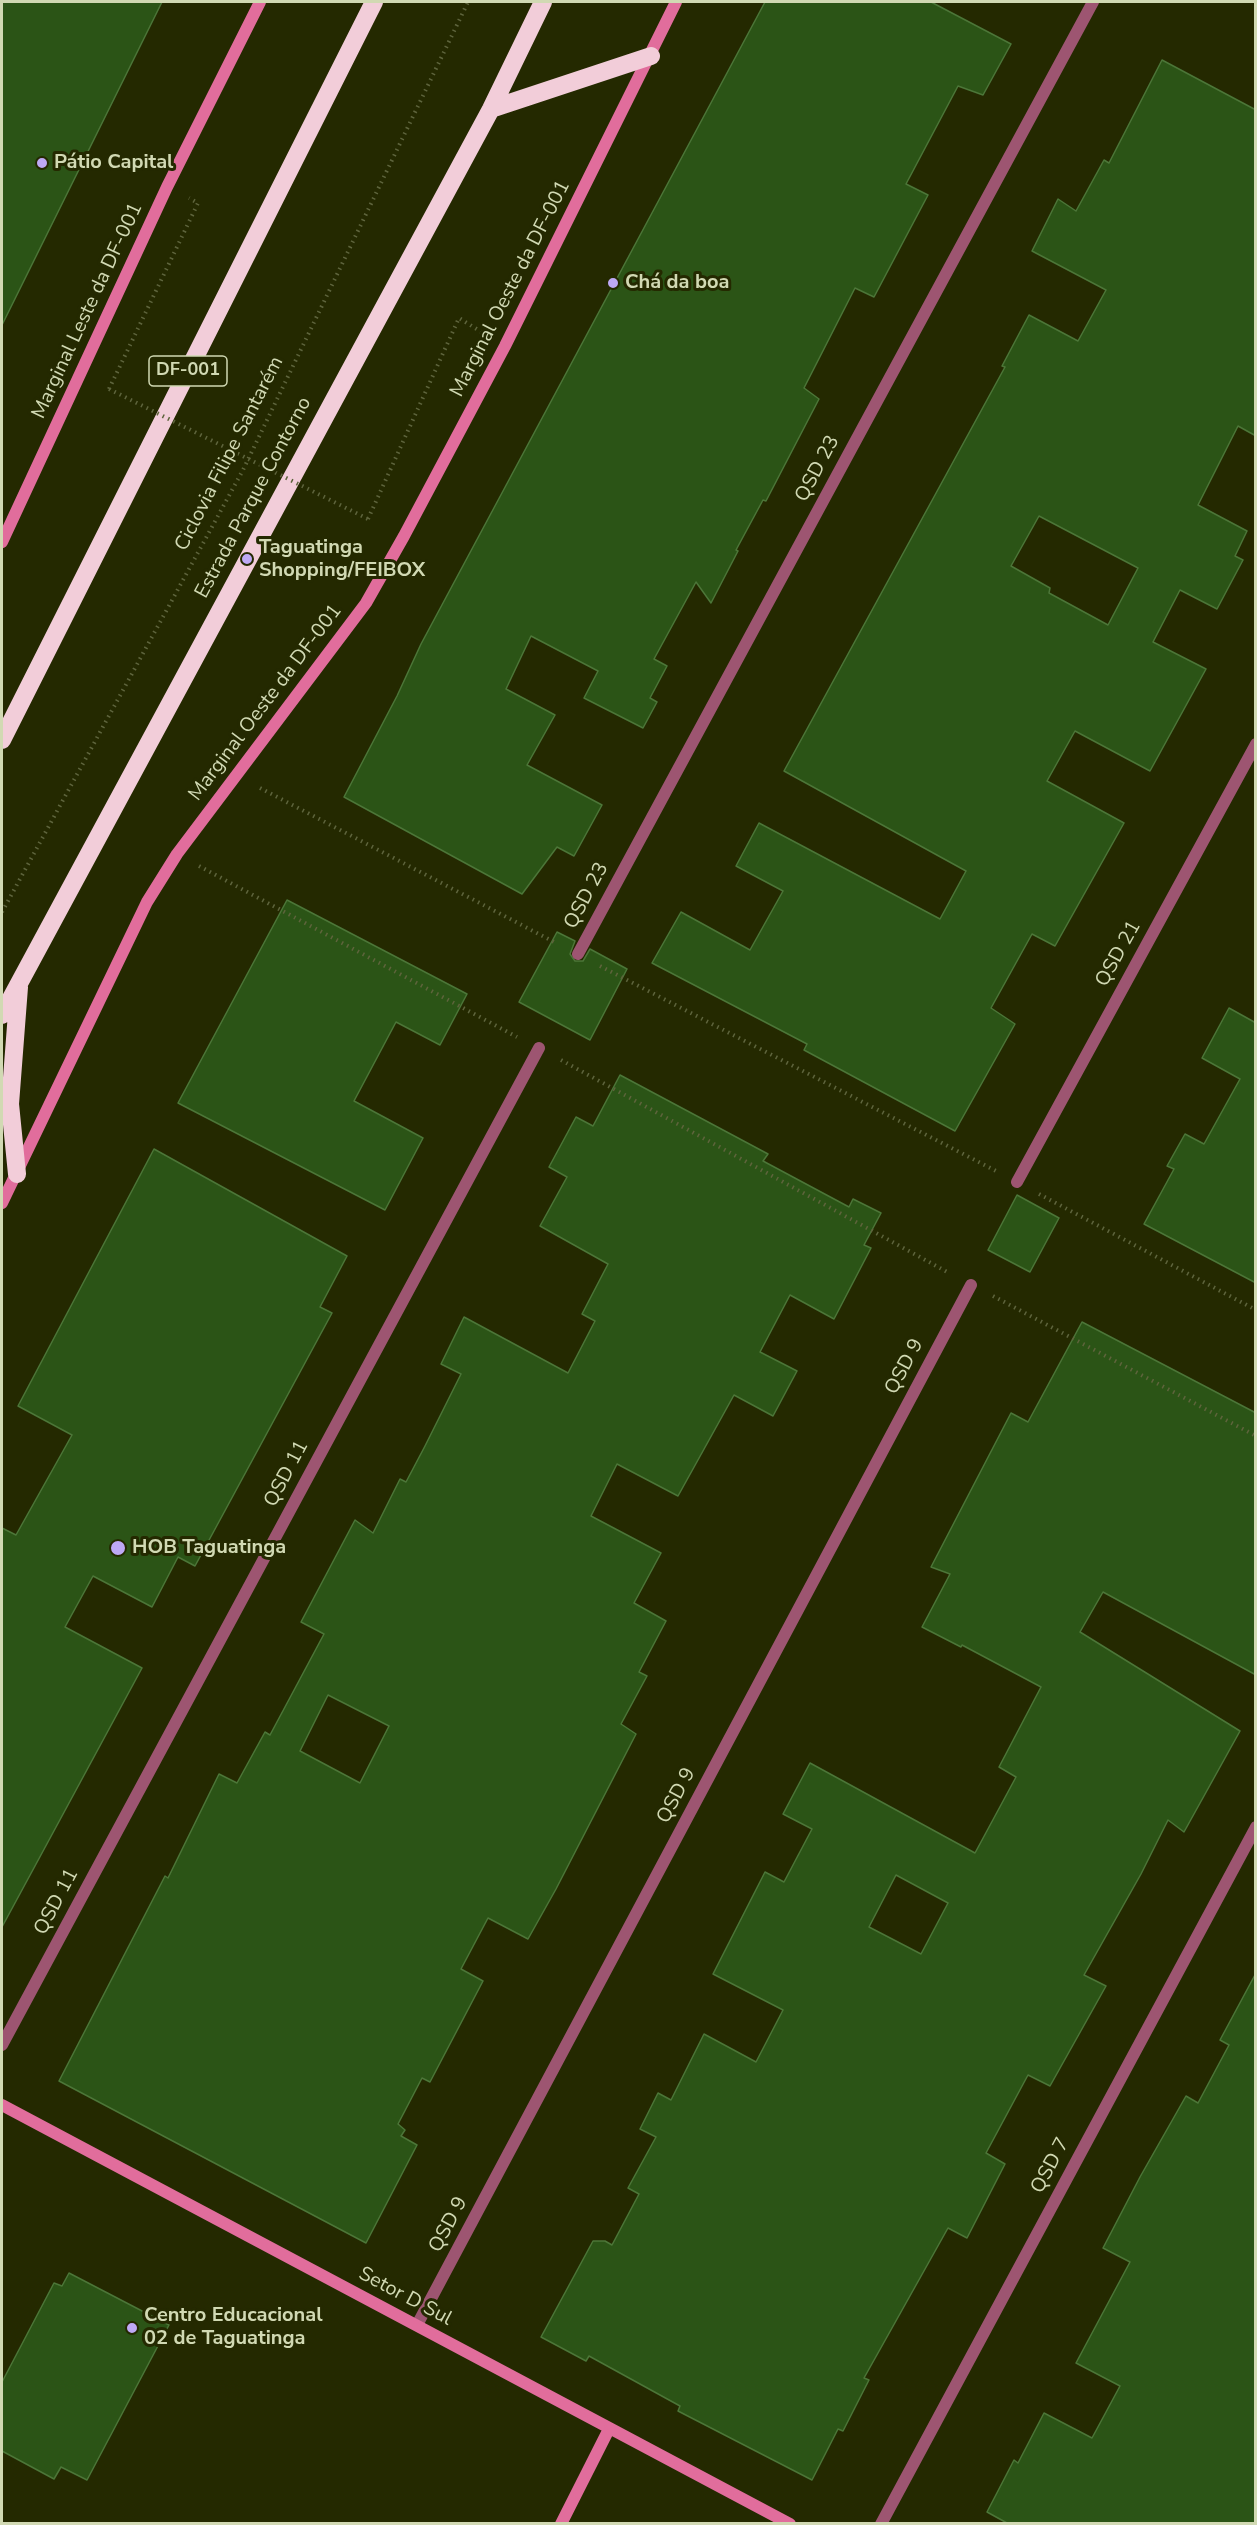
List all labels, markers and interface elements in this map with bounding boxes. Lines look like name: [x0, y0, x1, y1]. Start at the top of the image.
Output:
place label: Pátio Capital: [54, 151, 173, 175]
marker: Pátio Capital: [35, 156, 49, 170]
street label: Marginal Oeste da DF-001: [446, 177, 576, 401]
street label: Marginal Leste da DF-001: [27, 199, 149, 423]
place label: Chá da boa: [625, 271, 729, 295]
marker: Chá da boa: [606, 276, 620, 290]
street label: Ciclovia Filipe Santarém: [170, 353, 290, 555]
road number: DF-001: [149, 356, 227, 386]
street label: Estrada Parque Contorno: [191, 393, 317, 603]
street label: QSD 23: [791, 432, 845, 506]
place label: Taguatinga Shopping/FEIBOX: [259, 536, 425, 583]
marker: Taguatinga Shopping/FEIBOX: [240, 552, 254, 566]
street label: Marginal Oeste da DF-001: [184, 600, 348, 806]
street label: QSD 23: [560, 859, 614, 933]
street label: QSD 21: [1091, 917, 1147, 991]
street label: QSD 9: [880, 1335, 930, 1399]
street label: QSD 11: [260, 1437, 314, 1511]
place label: HOB Taguatinga: [132, 1536, 286, 1560]
marker: HOB Taguatinga: [109, 1539, 127, 1557]
street label: QSD 9: [652, 1764, 702, 1828]
street label: QSD 11: [30, 1865, 84, 1939]
street label: QSD 7: [1026, 2134, 1076, 2198]
street label: QSD 9: [424, 2193, 474, 2257]
street label: Setor D Sul: [354, 2262, 456, 2332]
place label: Centro Educacional 02 de Taguatinga: [144, 2304, 323, 2351]
marker: Centro Educacional 02 de Taguatinga: [125, 2321, 139, 2335]

